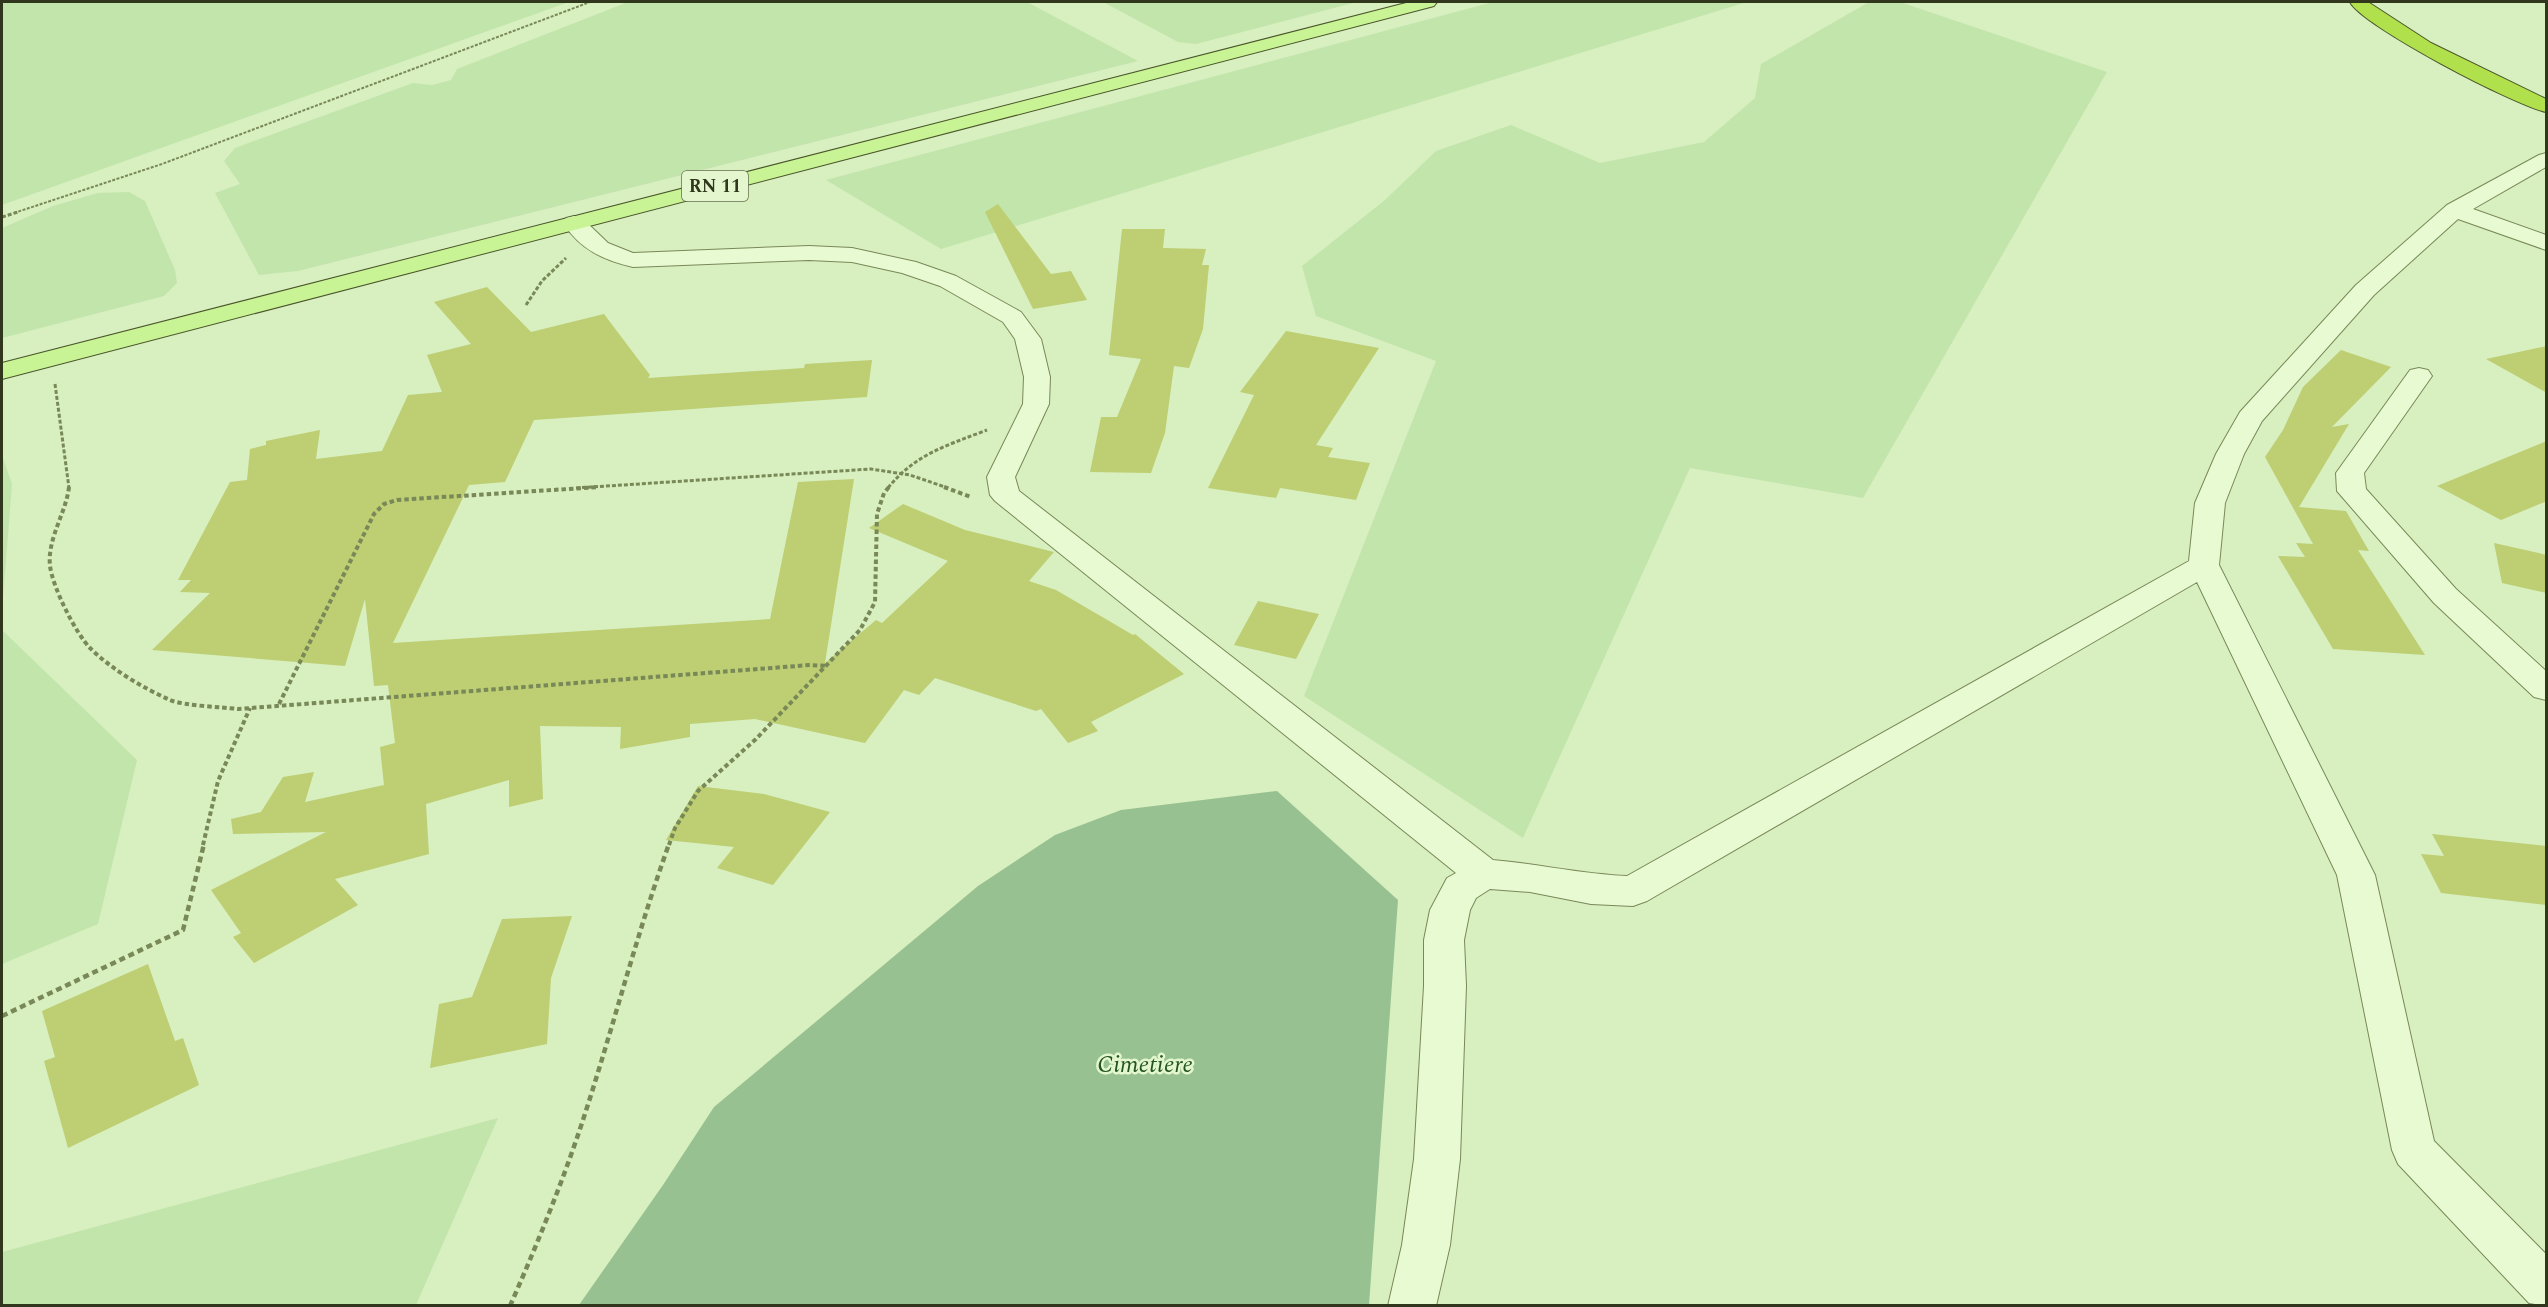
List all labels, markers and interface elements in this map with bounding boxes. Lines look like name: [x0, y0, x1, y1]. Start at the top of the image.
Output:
road number: RN 11: [682, 171, 748, 201]
park label: Cimetiere: [1097, 1047, 1193, 1083]

